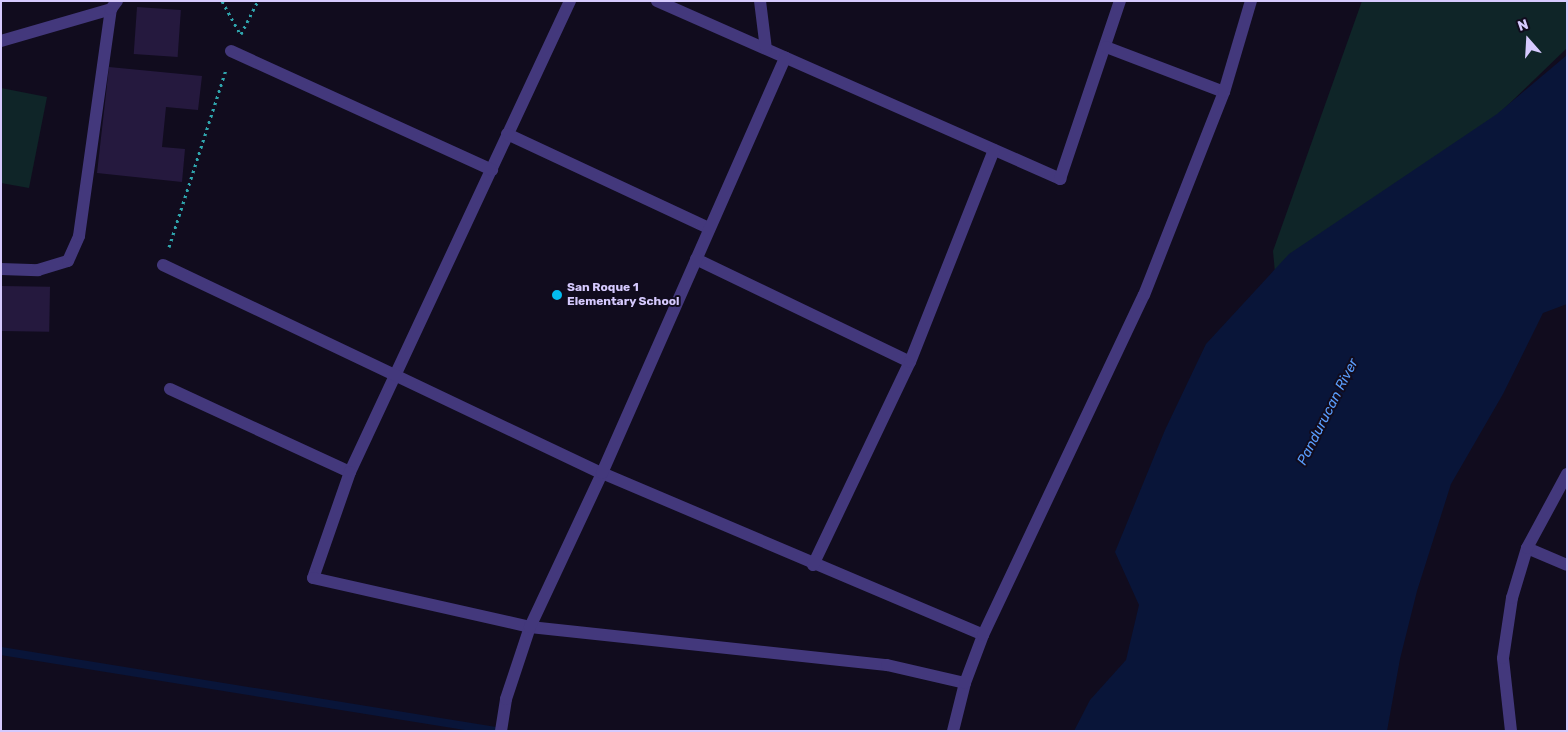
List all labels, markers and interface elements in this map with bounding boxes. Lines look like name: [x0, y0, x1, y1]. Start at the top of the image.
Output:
north arrow: [1503, 15, 1553, 65]
text: N: [1515, 16, 1530, 35]
place label: San Roque 1 Elementary School: [567, 281, 680, 309]
marker: San Roque 1 Elementary School: [551, 289, 563, 301]
water label: Pandurucan River: [1294, 356, 1362, 468]

